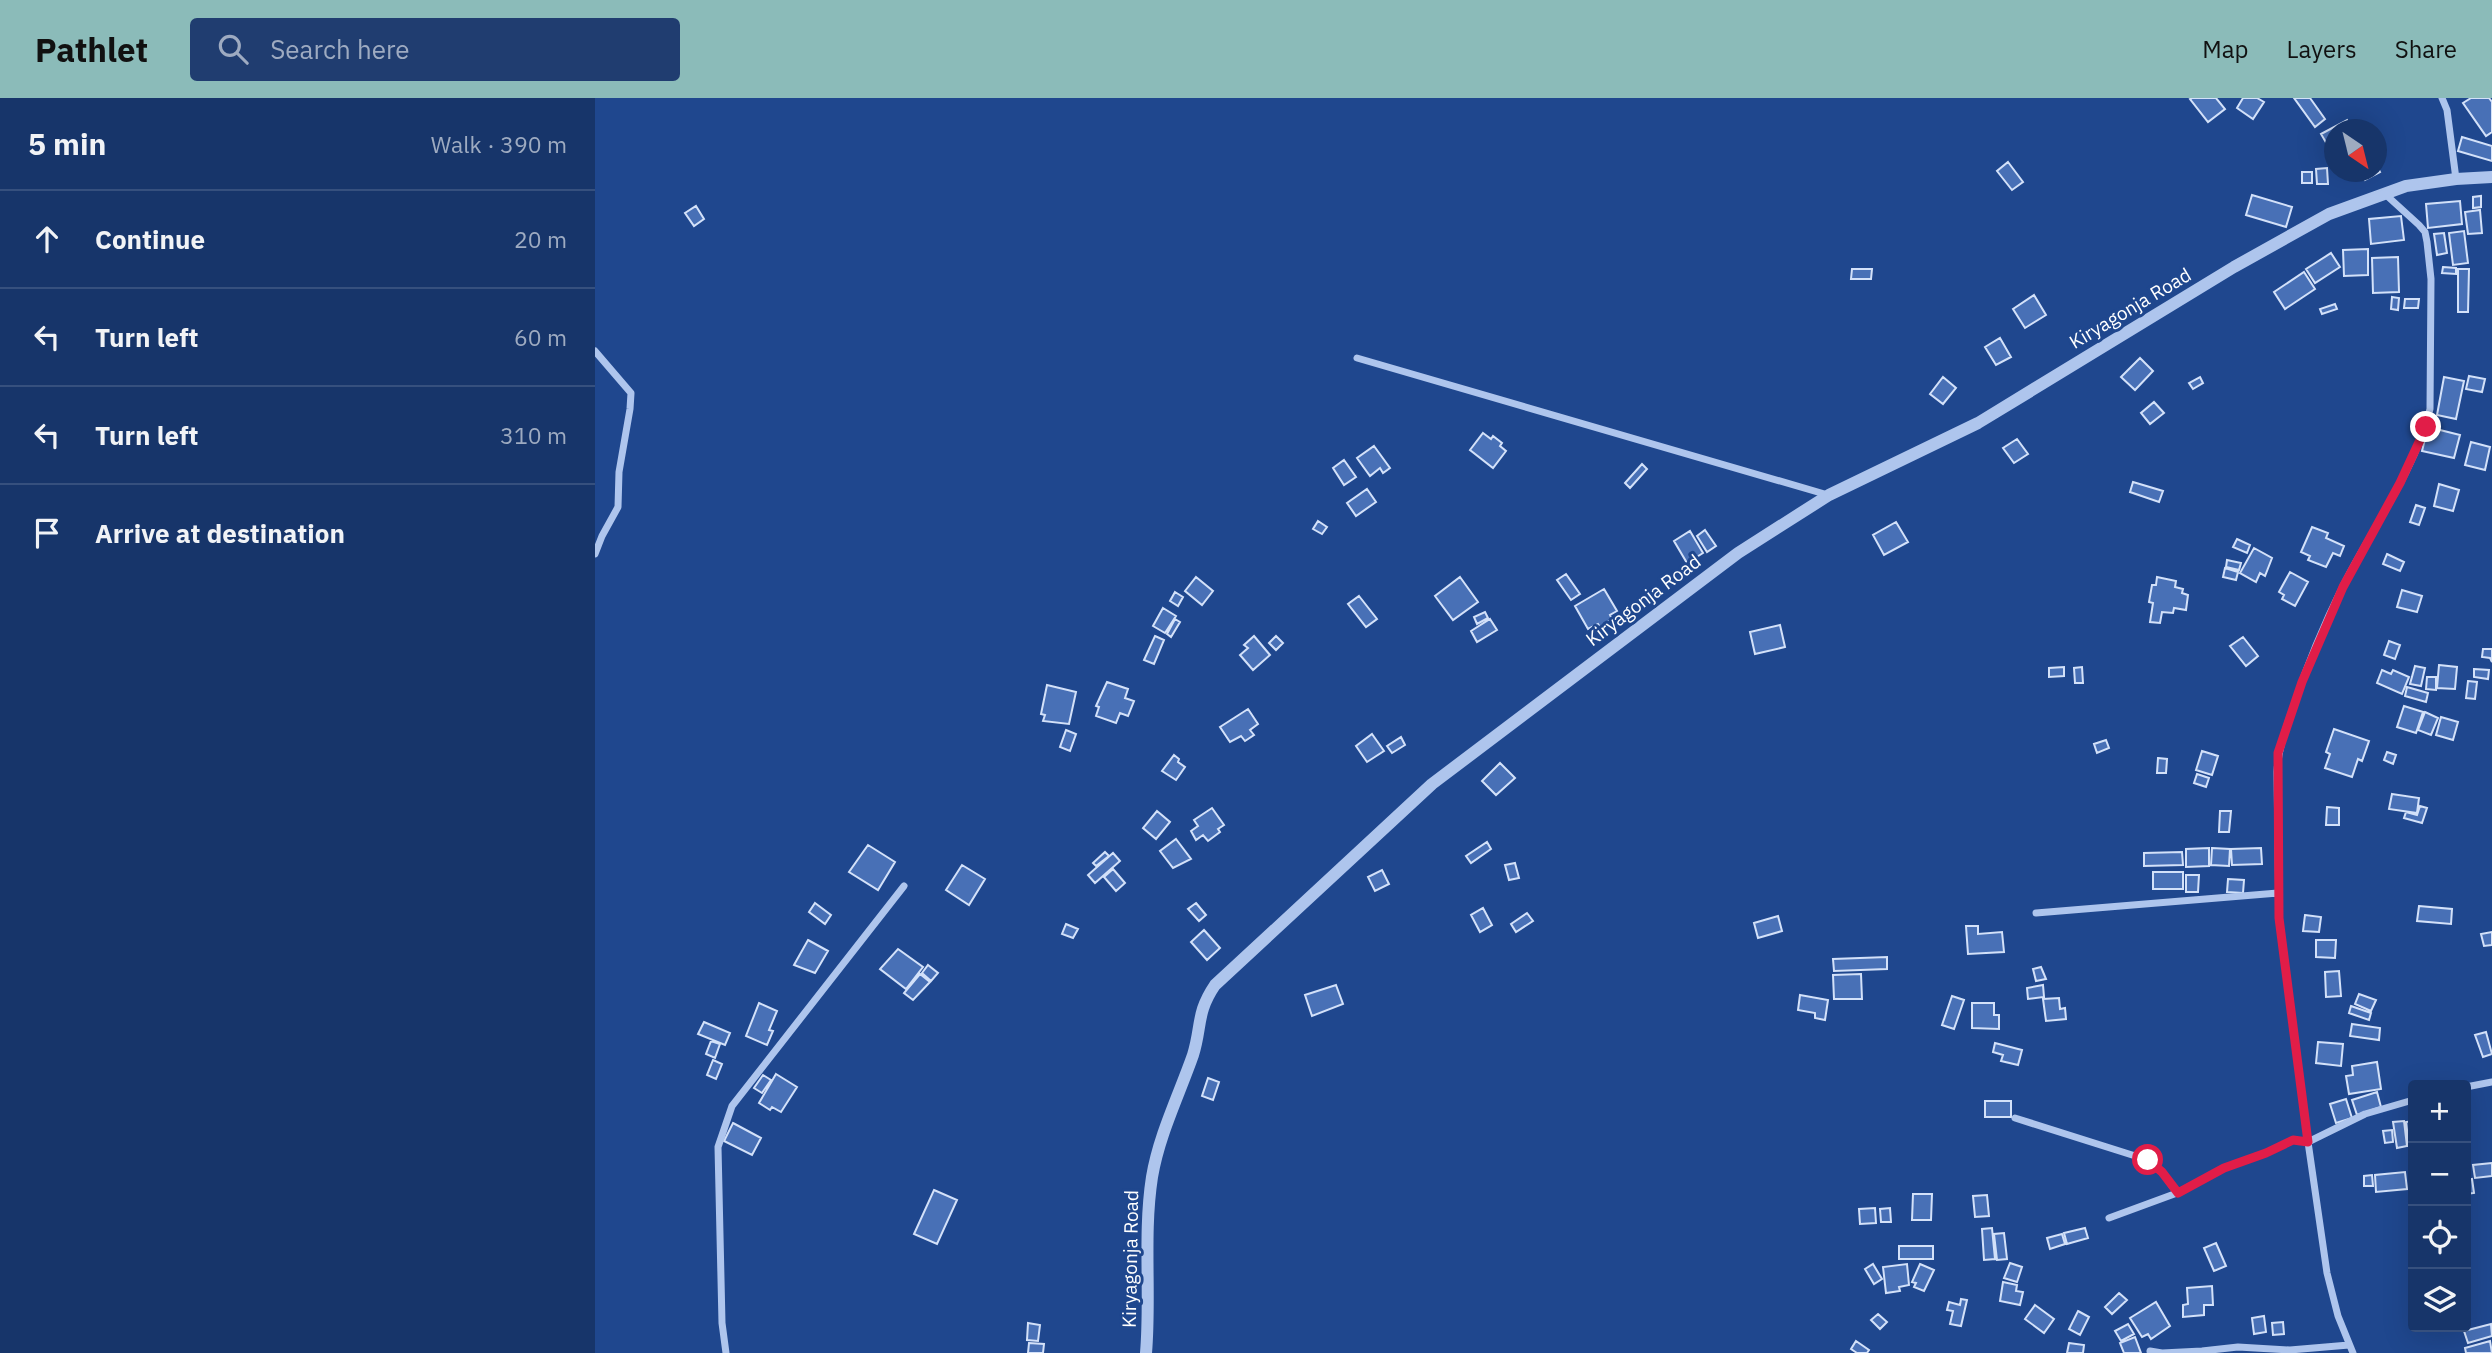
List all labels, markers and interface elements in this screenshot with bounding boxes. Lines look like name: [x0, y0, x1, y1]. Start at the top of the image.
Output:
search box: [190, 18, 680, 81]
text: Pathlet: [35, 28, 148, 71]
icon: search: [214, 30, 252, 68]
text: Search here: [270, 32, 410, 66]
text: Map: [2202, 33, 2249, 65]
text: Layers: [2287, 33, 2357, 65]
text: Share: [2395, 33, 2457, 65]
north arrow: [2324, 119, 2387, 182]
text: 5 min: [28, 124, 106, 163]
text: Walk · 390 m: [431, 129, 567, 159]
icon: ahead: [28, 220, 66, 258]
text: Continue: [95, 222, 205, 256]
text: 20 m: [514, 224, 567, 254]
street label: Kiryagonja Road: [2065, 262, 2195, 354]
icon: left: [28, 318, 66, 356]
text: Turn left: [95, 320, 198, 354]
text: 60 m: [514, 322, 567, 352]
route end: [2410, 411, 2441, 442]
icon: left: [28, 416, 66, 454]
text: Turn left: [95, 418, 198, 452]
text: 310 m: [500, 420, 567, 450]
icon: arrive: [28, 514, 66, 552]
text: Arrive at destination: [95, 516, 345, 550]
street label: Kiryagonja Road: [1581, 549, 1705, 651]
map controls: [2408, 1080, 2471, 1332]
button: +: [2408, 1080, 2471, 1143]
button: −: [2408, 1143, 2471, 1206]
route start: [2132, 1144, 2163, 1175]
street label: Kiryagonja Road: [1117, 1190, 1143, 1328]
button: locate: [2408, 1206, 2471, 1269]
button: layers: [2408, 1269, 2471, 1332]

